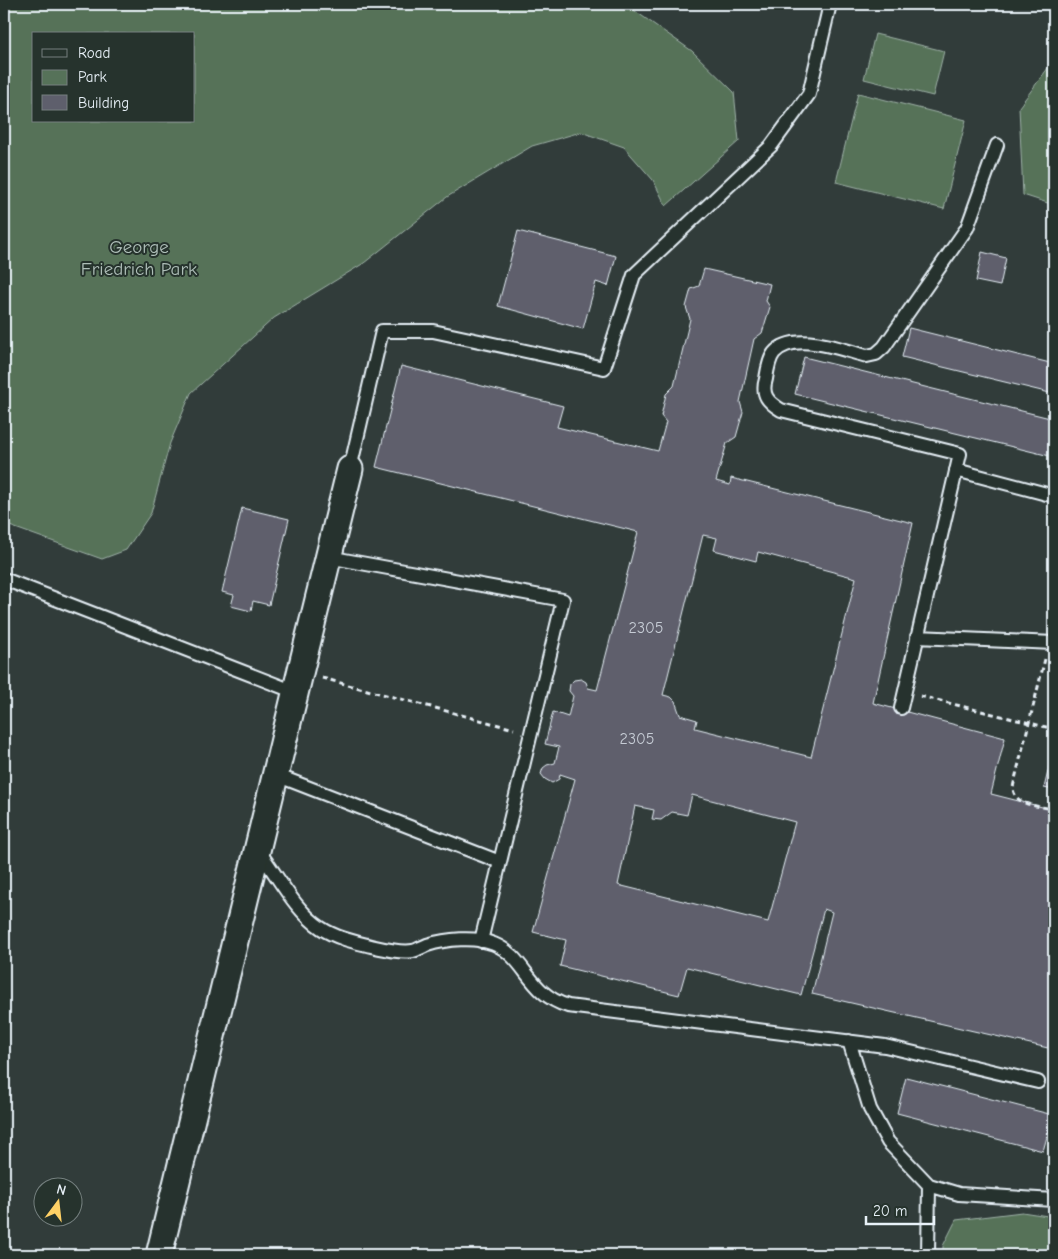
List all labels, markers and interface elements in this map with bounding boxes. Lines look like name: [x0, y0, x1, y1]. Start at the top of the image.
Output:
legend: [32, 32, 195, 122]
text: Road: [78, 44, 110, 62]
text: Park: [78, 68, 107, 86]
text: Building: [78, 94, 129, 112]
park label: George Friedrich Park: [81, 236, 198, 280]
house number: 2305: [629, 619, 663, 637]
house number: 2305: [620, 730, 654, 748]
north arrow: [32, 1176, 82, 1226]
text: N: [55, 1181, 68, 1199]
scale bar: [866, 1194, 933, 1226]
text: 20 m: [873, 1202, 907, 1220]

